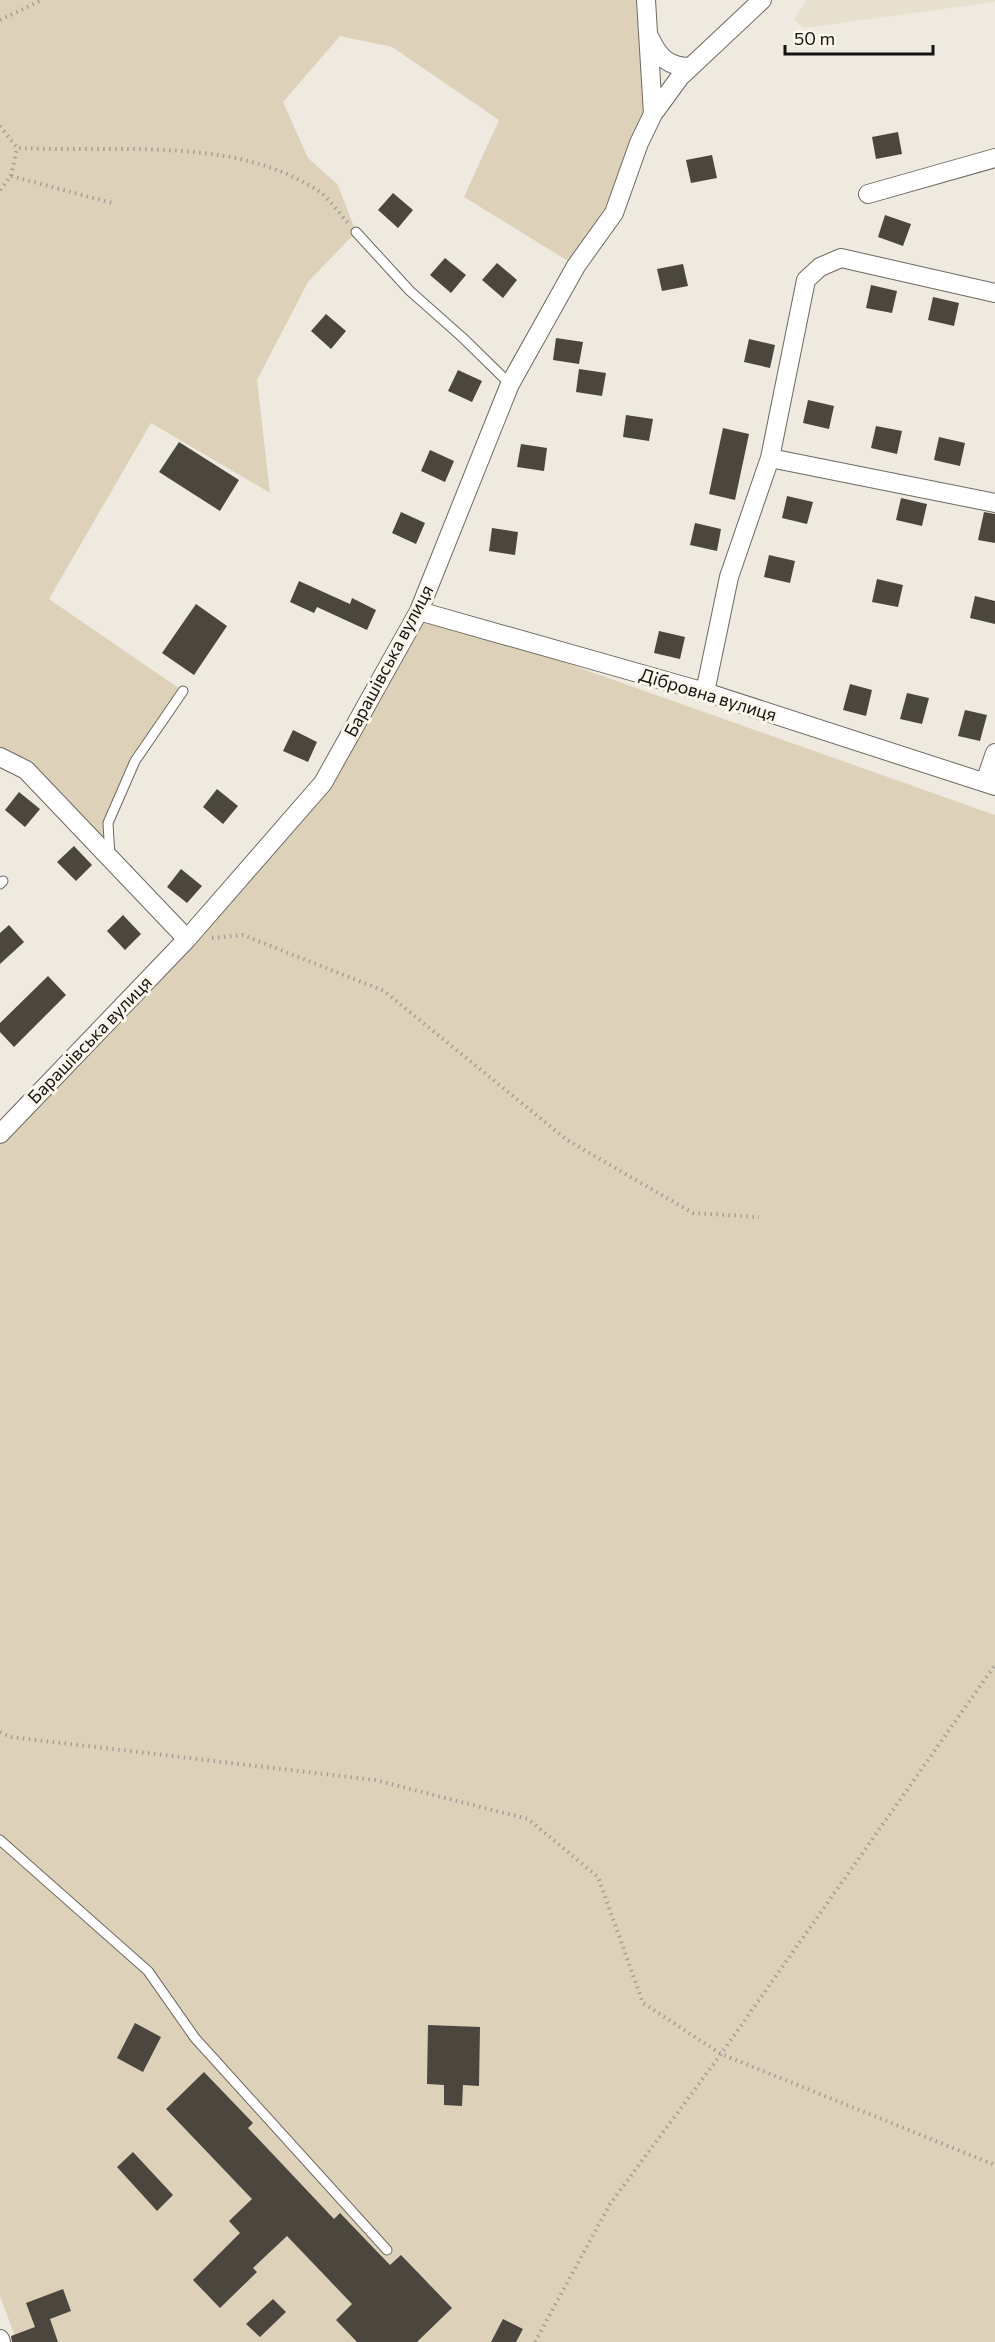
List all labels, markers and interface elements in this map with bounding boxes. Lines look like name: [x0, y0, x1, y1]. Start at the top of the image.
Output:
scale bar: [785, 18, 934, 56]
text: 50 m: [794, 27, 835, 49]
street label: Барашівська вулиця: [339, 581, 438, 740]
street label: Дібровна вулиця: [637, 663, 780, 725]
street label: Барашівська вулиця: [23, 971, 156, 1108]

